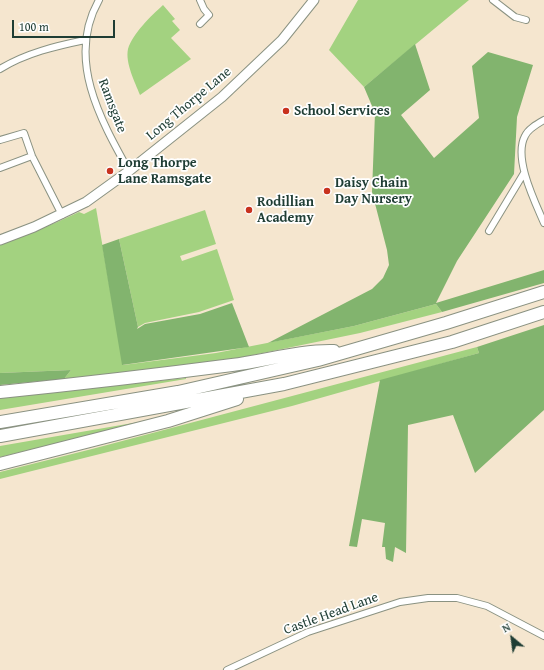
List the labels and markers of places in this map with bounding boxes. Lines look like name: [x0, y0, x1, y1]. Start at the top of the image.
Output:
place label: School Services: [294, 103, 390, 119]
marker: School Services: [281, 106, 291, 116]
place label: Long Thorpe Lane Ramsgate: [118, 155, 211, 188]
marker: Long Thorpe Lane Ramsgate: [105, 166, 115, 176]
place label: Daisy Chain Day Nursery: [335, 175, 412, 208]
marker: Daisy Chain Day Nursery: [322, 186, 332, 196]
place label: Rodillian Academy: [257, 194, 314, 226]
marker: Rodillian Academy: [244, 205, 254, 215]

